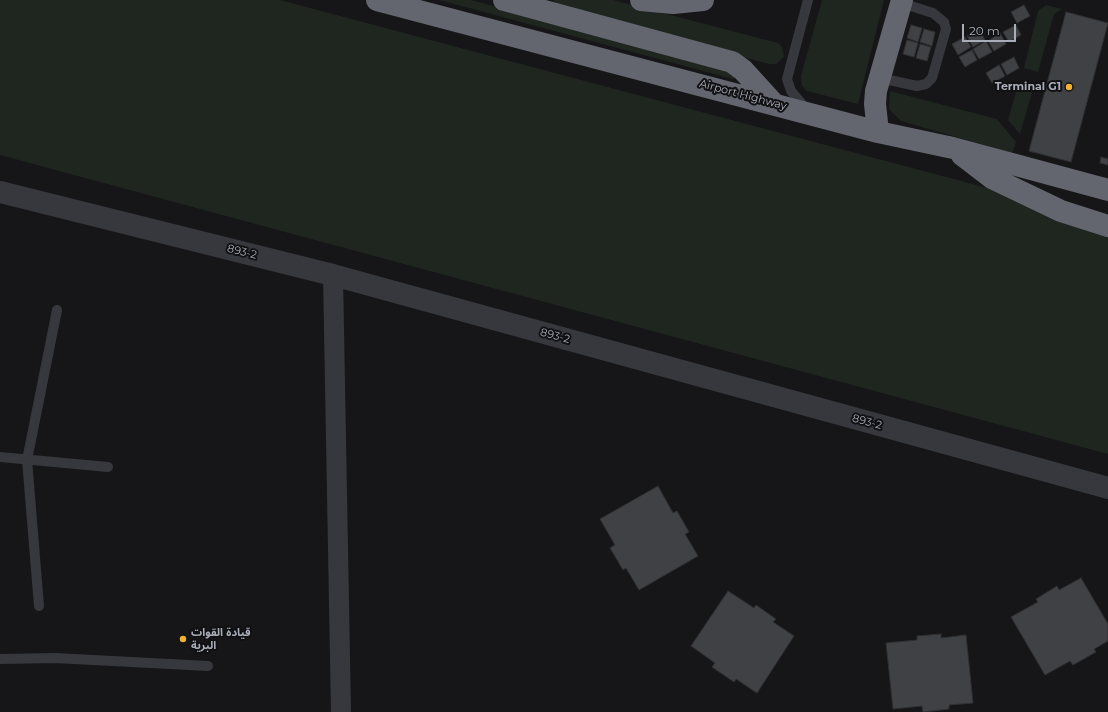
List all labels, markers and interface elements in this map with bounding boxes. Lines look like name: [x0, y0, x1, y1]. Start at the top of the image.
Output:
scale bar: [964, 16, 1018, 42]
text: 20 m: [969, 23, 1000, 38]
street label: Airport Highway: [698, 77, 788, 113]
place label: Terminal G1: [995, 80, 1061, 94]
marker: Terminal G1: [1064, 82, 1074, 92]
street label: 893-2: [226, 242, 258, 262]
street label: 893-2: [539, 326, 571, 346]
street label: 893-2: [851, 412, 883, 432]
place label: قيادة القوات البرية: [191, 626, 251, 652]
marker: قيادة القوات البرية: [178, 634, 188, 644]

